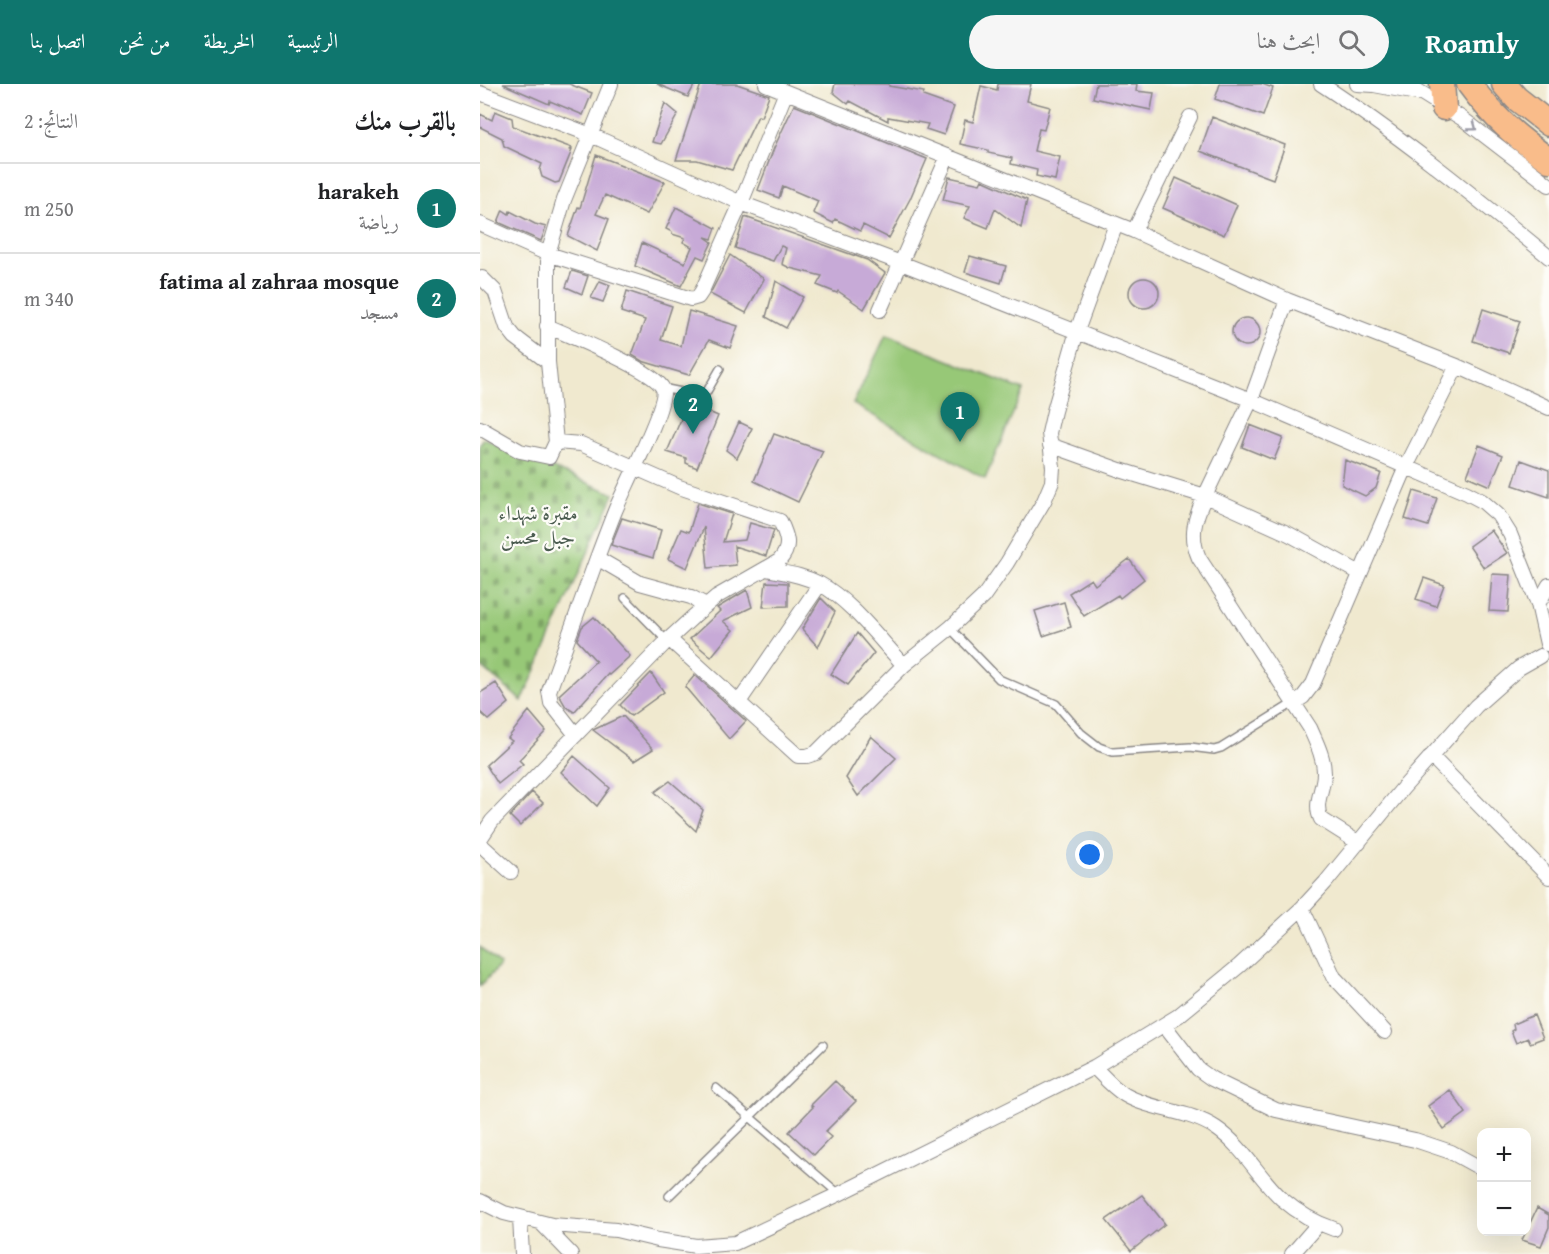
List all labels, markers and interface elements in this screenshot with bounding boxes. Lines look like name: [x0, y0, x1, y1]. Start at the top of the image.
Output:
search box: [969, 15, 1389, 69]
text: Roamly: [1425, 22, 1519, 63]
text: ابحث هنا: [1257, 24, 1320, 56]
text: اتصل بنا: [30, 25, 85, 56]
text: من نحن: [118, 25, 171, 56]
text: الخريطة: [204, 25, 255, 56]
text: الرئيسية: [288, 25, 338, 56]
icon: search: [1335, 26, 1368, 59]
text: بالقرب منك: [354, 101, 456, 140]
text: النتائج: 2: [24, 106, 78, 135]
one-way arrow: [1467, 119, 1478, 130]
text: harakeh: [318, 175, 399, 207]
text: 250 m: [24, 194, 74, 223]
text: 1: [431, 194, 442, 223]
text: رياضة: [359, 207, 399, 236]
text: fatima al zahraa mosque: [159, 265, 399, 297]
text: 340 m: [24, 284, 74, 313]
text: 2: [431, 284, 442, 313]
text: مسجد: [360, 297, 399, 326]
pin: 2: [674, 384, 712, 434]
pin: 1: [940, 392, 980, 442]
park label: مقبرة شهداء جبل محسن: [498, 497, 578, 552]
your location: [1075, 840, 1104, 869]
map controls: [1477, 1128, 1531, 1236]
button: +: [1477, 1128, 1531, 1182]
button: −: [1477, 1182, 1531, 1236]

